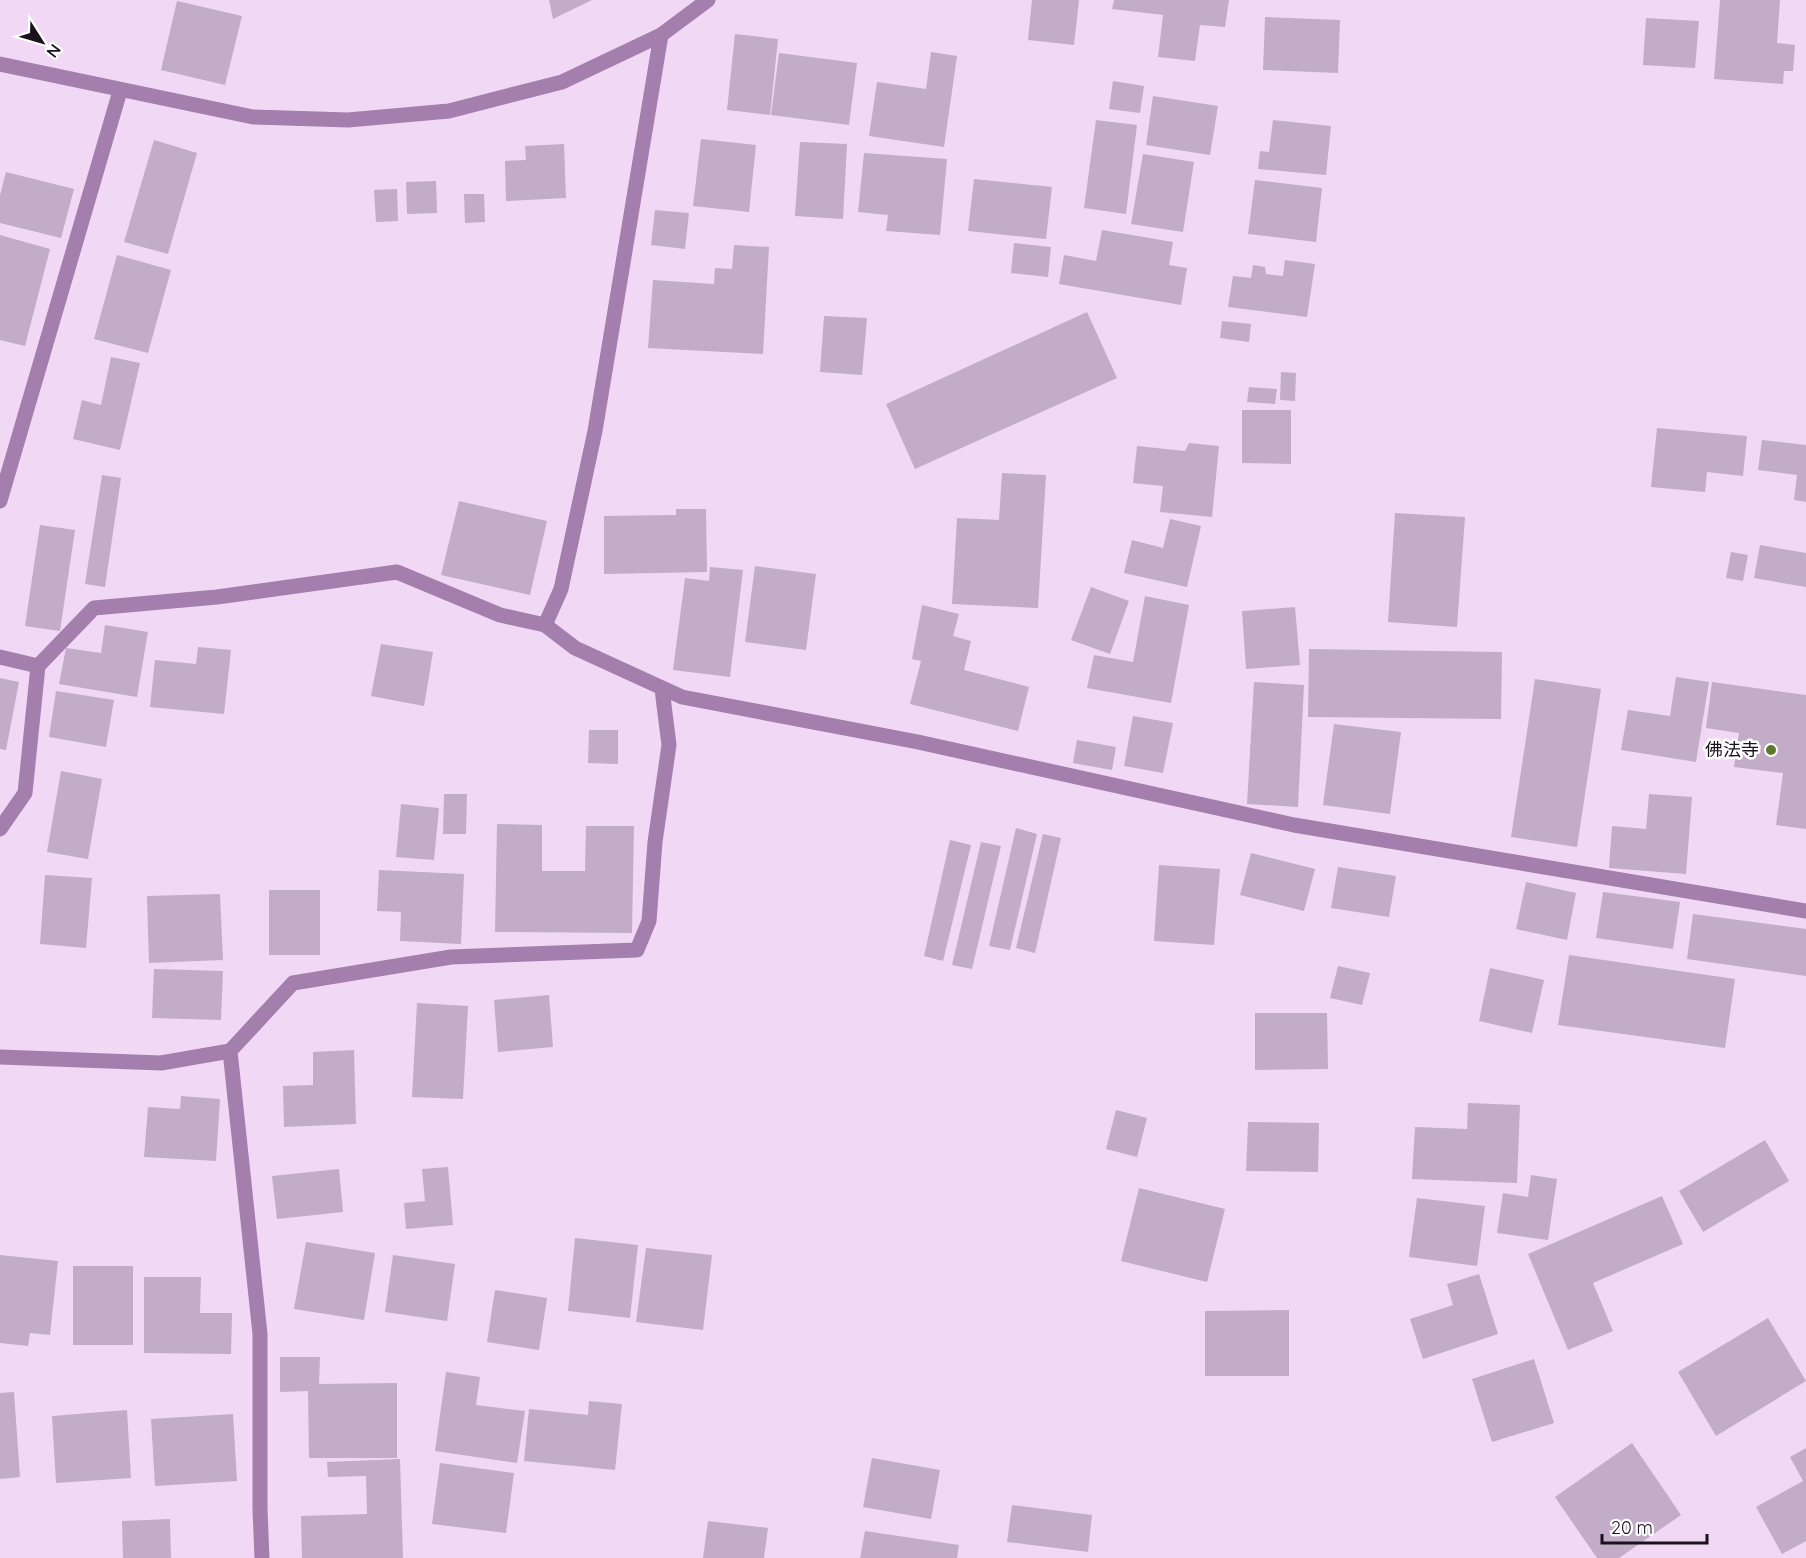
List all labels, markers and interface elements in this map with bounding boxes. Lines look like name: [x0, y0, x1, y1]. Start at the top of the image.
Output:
north arrow: [12, 12, 72, 72]
text: N: [42, 40, 66, 62]
place label: 佛法寺: [1705, 738, 1759, 761]
marker: 佛法寺: [1764, 743, 1778, 757]
scale bar: [1602, 1507, 1707, 1545]
text: 20 m: [1611, 1516, 1653, 1539]

